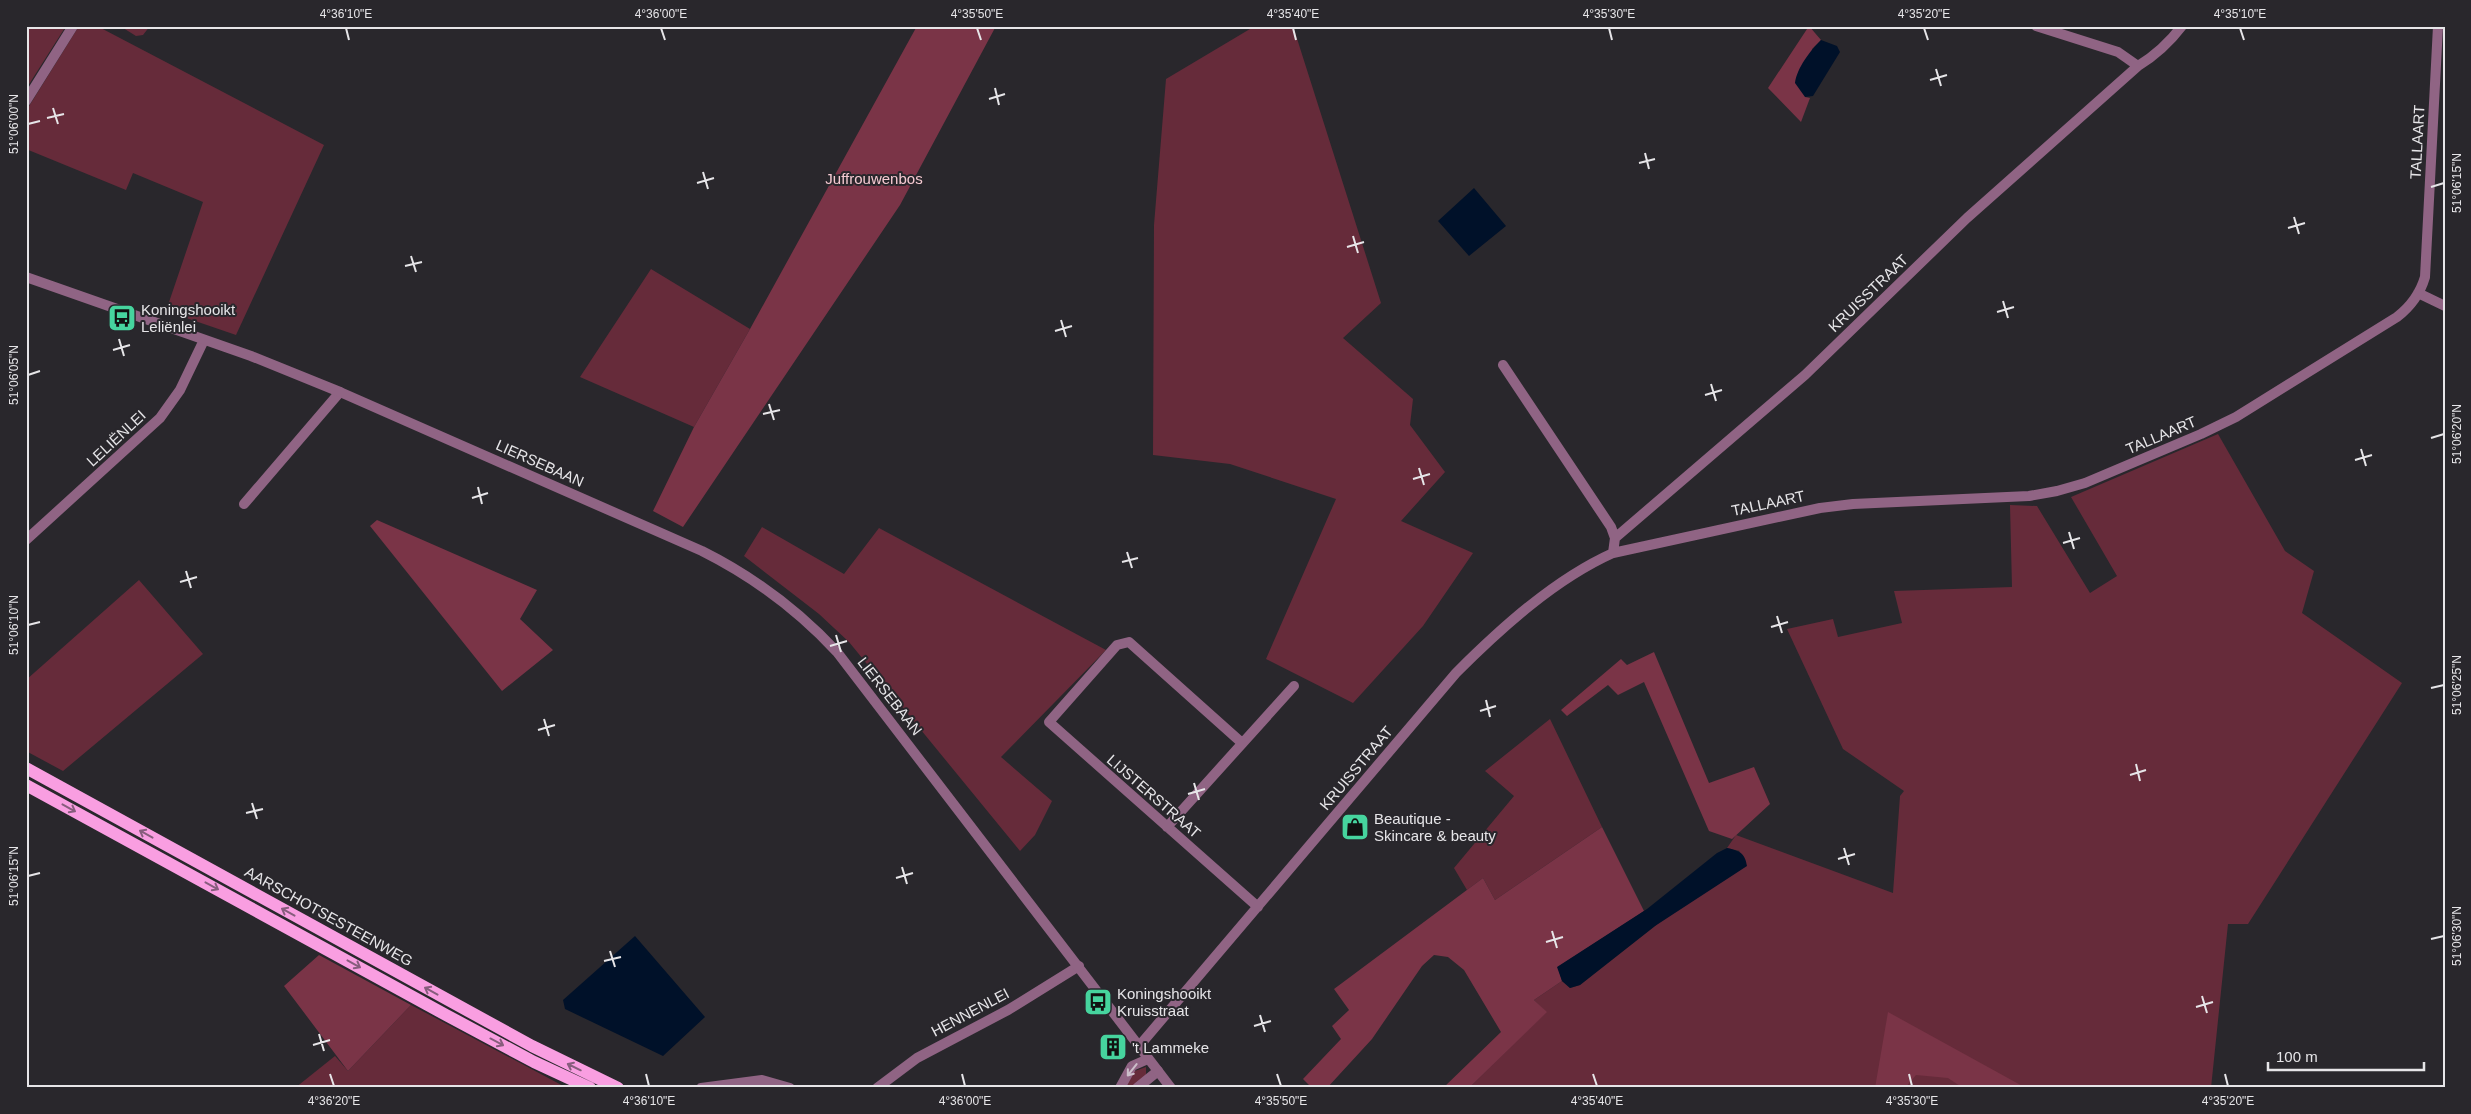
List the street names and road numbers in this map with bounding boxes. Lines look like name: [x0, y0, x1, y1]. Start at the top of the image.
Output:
street label: TALLAART: [2407, 104, 2427, 180]
street label: KRUISSTRAAT: [1825, 251, 1911, 335]
street label: LELIËNLEI: [83, 406, 149, 470]
street label: TALLAART: [2123, 413, 2199, 457]
street label: LIERSEBAAN: [494, 436, 586, 490]
street label: TALLAART: [1730, 487, 1806, 519]
street label: LIERSEBAAN: [854, 654, 926, 738]
street label: KRUISSTRAAT: [1316, 723, 1396, 813]
street label: LIJSTERSTRAAT: [1104, 751, 1204, 841]
street label: AARSCHOTSESTEENWEG: [242, 863, 416, 969]
street label: HENNENLEI: [928, 984, 1012, 1040]

